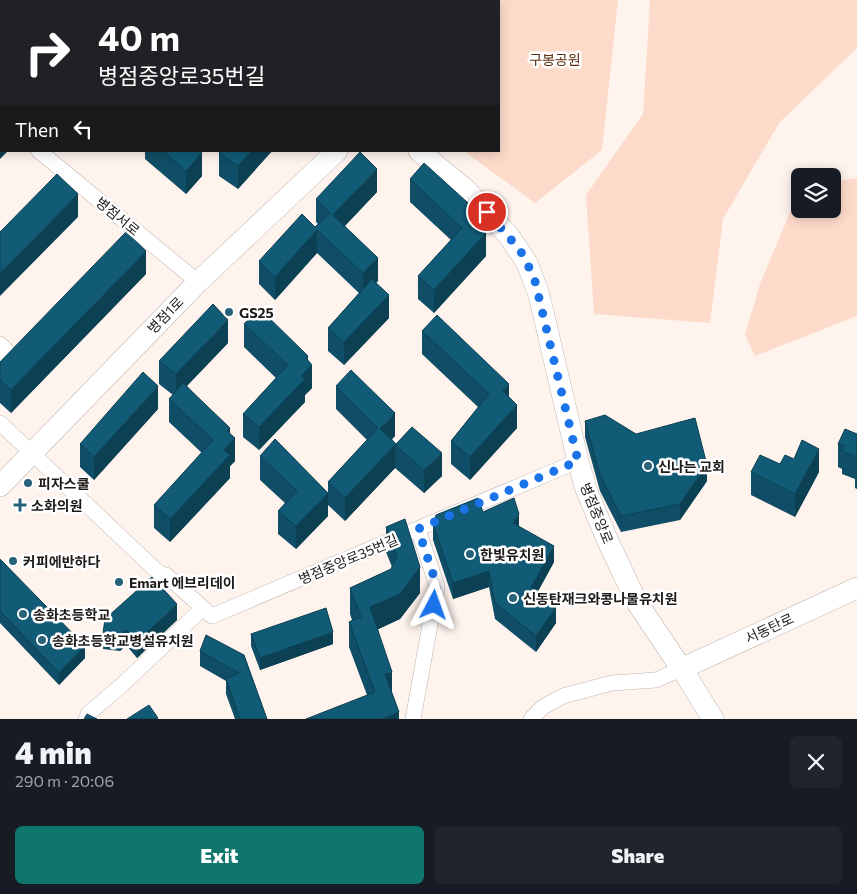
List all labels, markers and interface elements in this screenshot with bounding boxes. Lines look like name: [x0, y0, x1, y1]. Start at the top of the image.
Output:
text: 40 m: [98, 15, 180, 58]
icon: right: [15, 20, 80, 85]
park label: 구봉공원: [529, 51, 581, 68]
text: 병점중앙로35번길: [98, 62, 265, 89]
icon: left: [69, 115, 97, 143]
text: Then: [15, 118, 59, 141]
map controls: [791, 168, 841, 218]
button: layers: [791, 168, 841, 218]
pin: [466, 191, 508, 233]
street label: 병점서로: [93, 193, 143, 239]
icon: arrive: [473, 198, 501, 226]
street label: 병점1로: [143, 293, 187, 337]
place label: GS25: [239, 304, 274, 321]
marker: GS25: [223, 306, 235, 318]
place label: 신나는 교회: [658, 458, 725, 475]
marker: 신나는 교회: [642, 460, 654, 472]
place label: 피자스쿨: [38, 475, 90, 492]
marker: 피자스쿨: [22, 477, 34, 489]
street label: 병점중앙로: [577, 480, 617, 546]
place label: 소화의원: [31, 497, 83, 514]
marker: 소화의원: [13, 498, 27, 512]
street label: 병점중앙로35번길: [296, 530, 400, 588]
place label: 한빛유치원: [480, 546, 544, 563]
marker: 한빛유치원: [464, 548, 476, 560]
place label: 커피에반하다: [23, 553, 100, 570]
marker: 커피에반하다: [7, 555, 19, 567]
place label: Emart 에브리데이: [129, 574, 236, 591]
marker: Emart 에브리데이: [113, 576, 125, 588]
position arrow: [407, 578, 459, 630]
place label: 신동탄재크와콩나물유치원: [523, 590, 678, 607]
marker: 신동탄재크와콩나물유치원: [507, 592, 519, 604]
place label: 송화초등학교: [33, 606, 110, 623]
marker: 송화초등학교: [17, 608, 29, 620]
street label: 서동탄로: [742, 609, 796, 647]
place label: 송화초등학교병설유치원: [52, 632, 194, 649]
marker: 송화초등학교병설유치원: [36, 634, 48, 646]
text: 4 min: [15, 733, 92, 770]
button: close: [790, 736, 842, 788]
text: 290 m · 20:06: [15, 771, 114, 790]
button: Exit: [15, 826, 424, 884]
button: Share: [434, 826, 842, 884]

